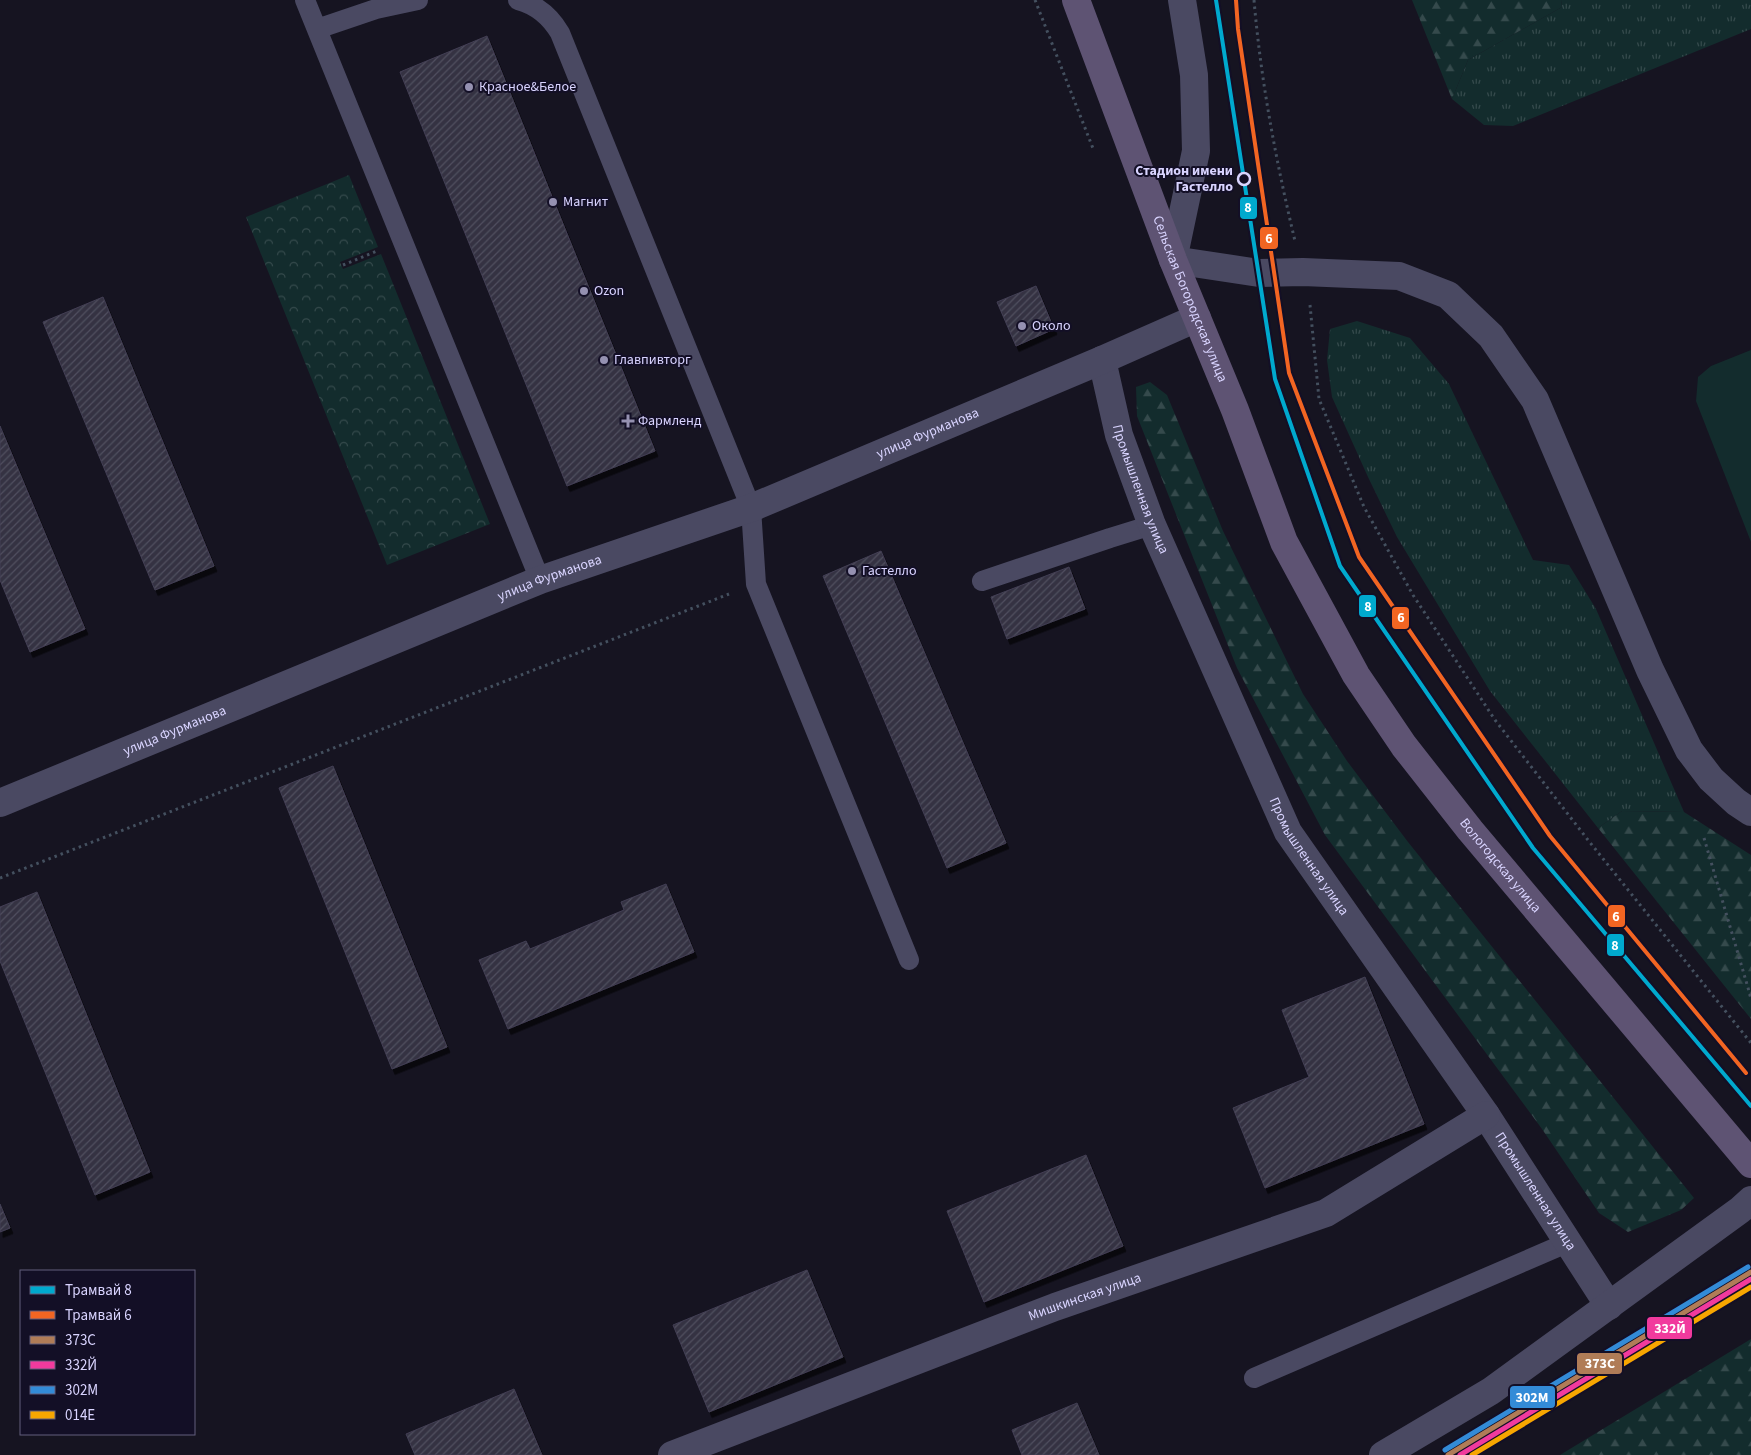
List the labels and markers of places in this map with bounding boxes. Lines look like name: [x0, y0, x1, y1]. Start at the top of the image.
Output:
place label: Красное&Белое: [479, 77, 576, 97]
marker: Красное&Белое: [463, 81, 475, 93]
place label: Стадион имени Гастелло: [1135, 161, 1233, 197]
marker: Стадион имени Гастелло: [1237, 172, 1251, 186]
place label: Магнит: [563, 192, 609, 212]
marker: Магнит: [547, 196, 559, 208]
place label: Ozon: [594, 281, 624, 301]
marker: Ozon: [578, 285, 590, 297]
place label: Около: [1032, 316, 1071, 336]
marker: Около: [1016, 320, 1028, 332]
place label: Главпивторг: [614, 350, 691, 370]
marker: Главпивторг: [598, 354, 610, 366]
place label: Фармленд: [638, 411, 702, 431]
marker: Фармленд: [622, 415, 634, 427]
place label: Гастелло: [862, 561, 917, 581]
marker: Гастелло: [846, 565, 858, 577]

